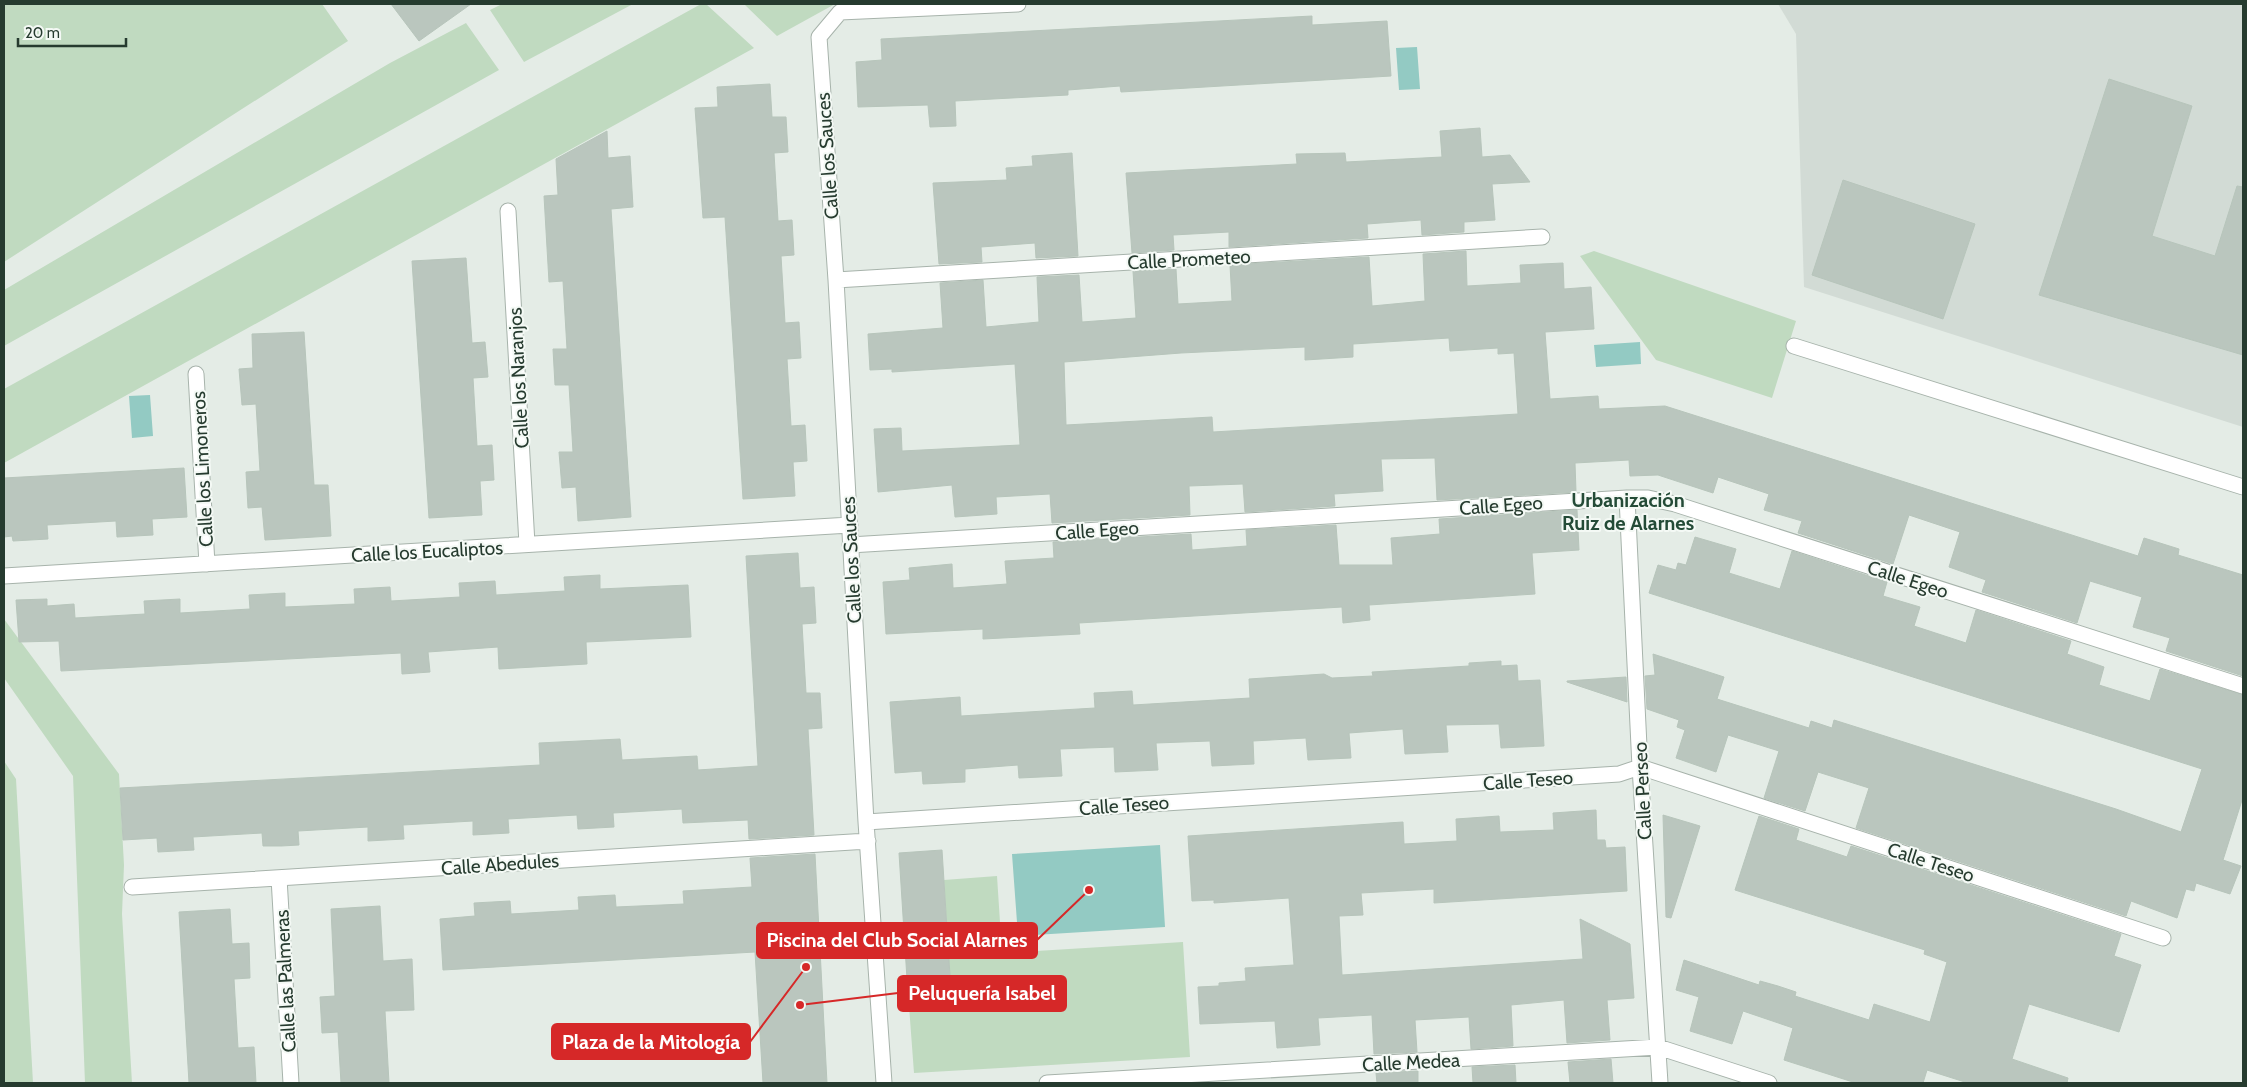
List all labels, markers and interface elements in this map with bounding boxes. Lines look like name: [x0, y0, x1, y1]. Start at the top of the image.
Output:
scale bar: [18, 15, 125, 47]
text: 20 m: [25, 24, 60, 42]
street label: Calle los Sauces: [812, 92, 843, 220]
street label: Calle Prometeo: [1127, 245, 1251, 274]
street label: Calle los Naranjos: [503, 307, 534, 449]
street label: Calle los Limoneros: [187, 390, 218, 547]
district label: Urbanización Ruiz de Alarnes: [1562, 488, 1694, 535]
street label: Calle Egeo: [1459, 491, 1544, 520]
street label: Calle los Sauces: [837, 496, 866, 624]
street label: Calle Egeo: [1055, 516, 1140, 545]
street label: Calle los Eucaliptos: [350, 536, 504, 567]
street label: Calle Egeo: [1865, 556, 1951, 603]
street label: Calle Perseo: [1628, 741, 1657, 841]
street label: Calle Teseo: [1482, 766, 1574, 795]
street label: Calle Teseo: [1078, 791, 1170, 820]
street label: Calle Teseo: [1884, 838, 1977, 887]
street label: Calle Abedules: [440, 849, 560, 880]
street label: Calle las Palmeras: [270, 909, 301, 1053]
callout: Piscina del Club Social Alarnes: [757, 923, 1037, 958]
text: Piscina del Club Social Alarnes: [767, 928, 1027, 952]
callout: Peluquería Isabel: [898, 976, 1066, 1011]
text: Peluquería Isabel: [908, 981, 1056, 1005]
callout: Plaza de la Mitología: [552, 1024, 750, 1059]
text: Plaza de la Mitología: [562, 1030, 740, 1054]
street label: Calle Medea: [1361, 1048, 1461, 1077]

